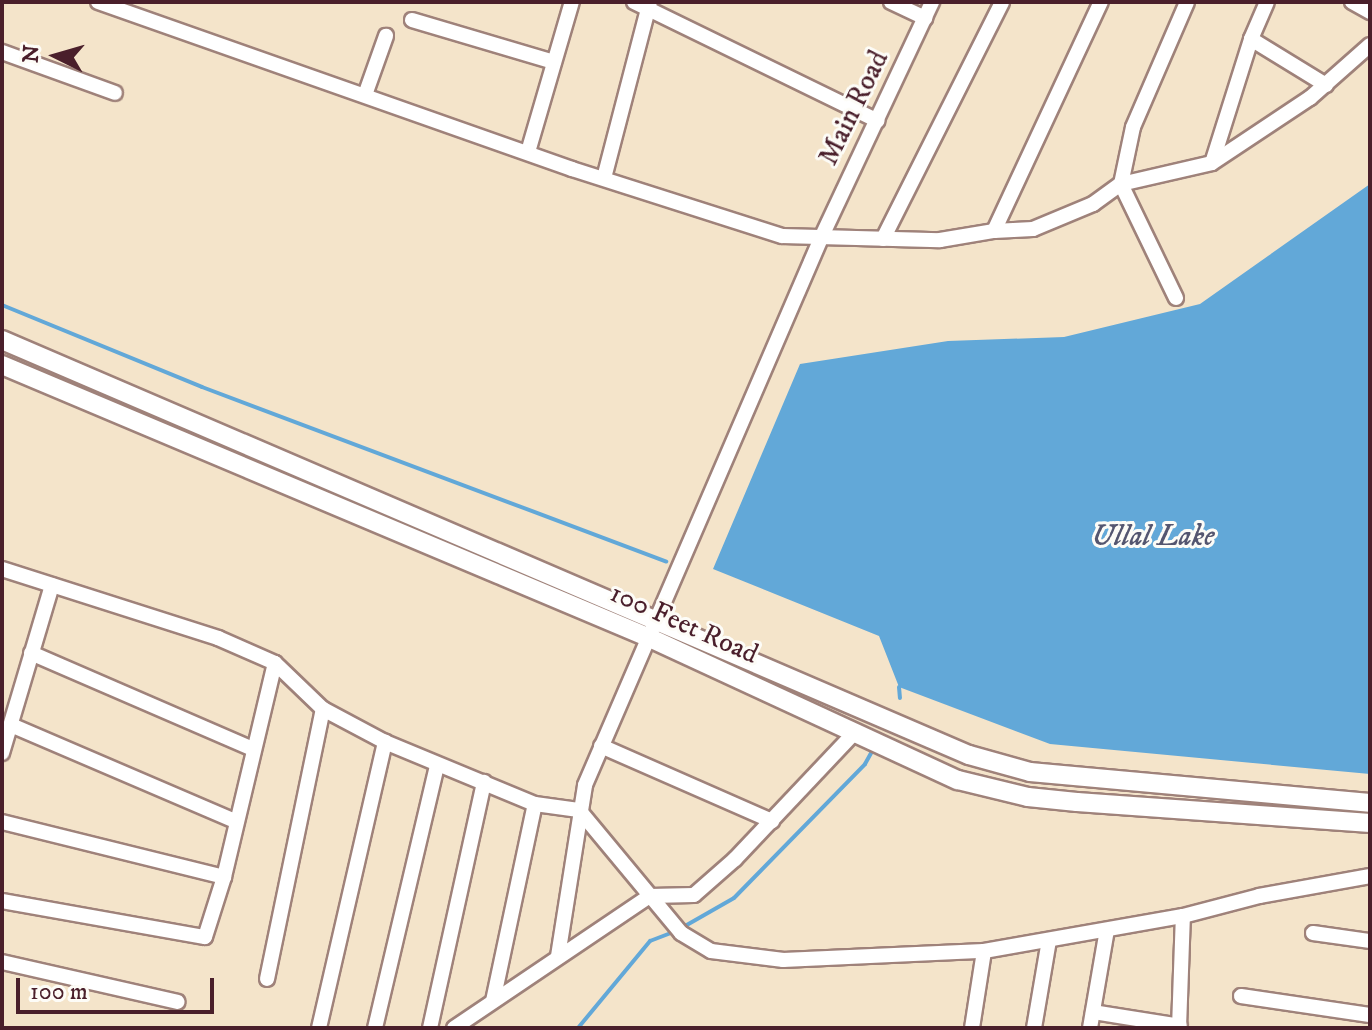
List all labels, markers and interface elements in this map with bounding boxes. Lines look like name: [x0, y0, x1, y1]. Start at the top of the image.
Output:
north arrow: [16, 16, 96, 96]
text: N: [17, 44, 46, 64]
street label: Main Road: [812, 45, 896, 171]
water label: Ullal Lake: [1091, 519, 1215, 555]
street label: 100 Feet Road: [605, 576, 763, 672]
scale bar: [20, 962, 218, 1012]
text: 100 m: [30, 977, 88, 1007]

